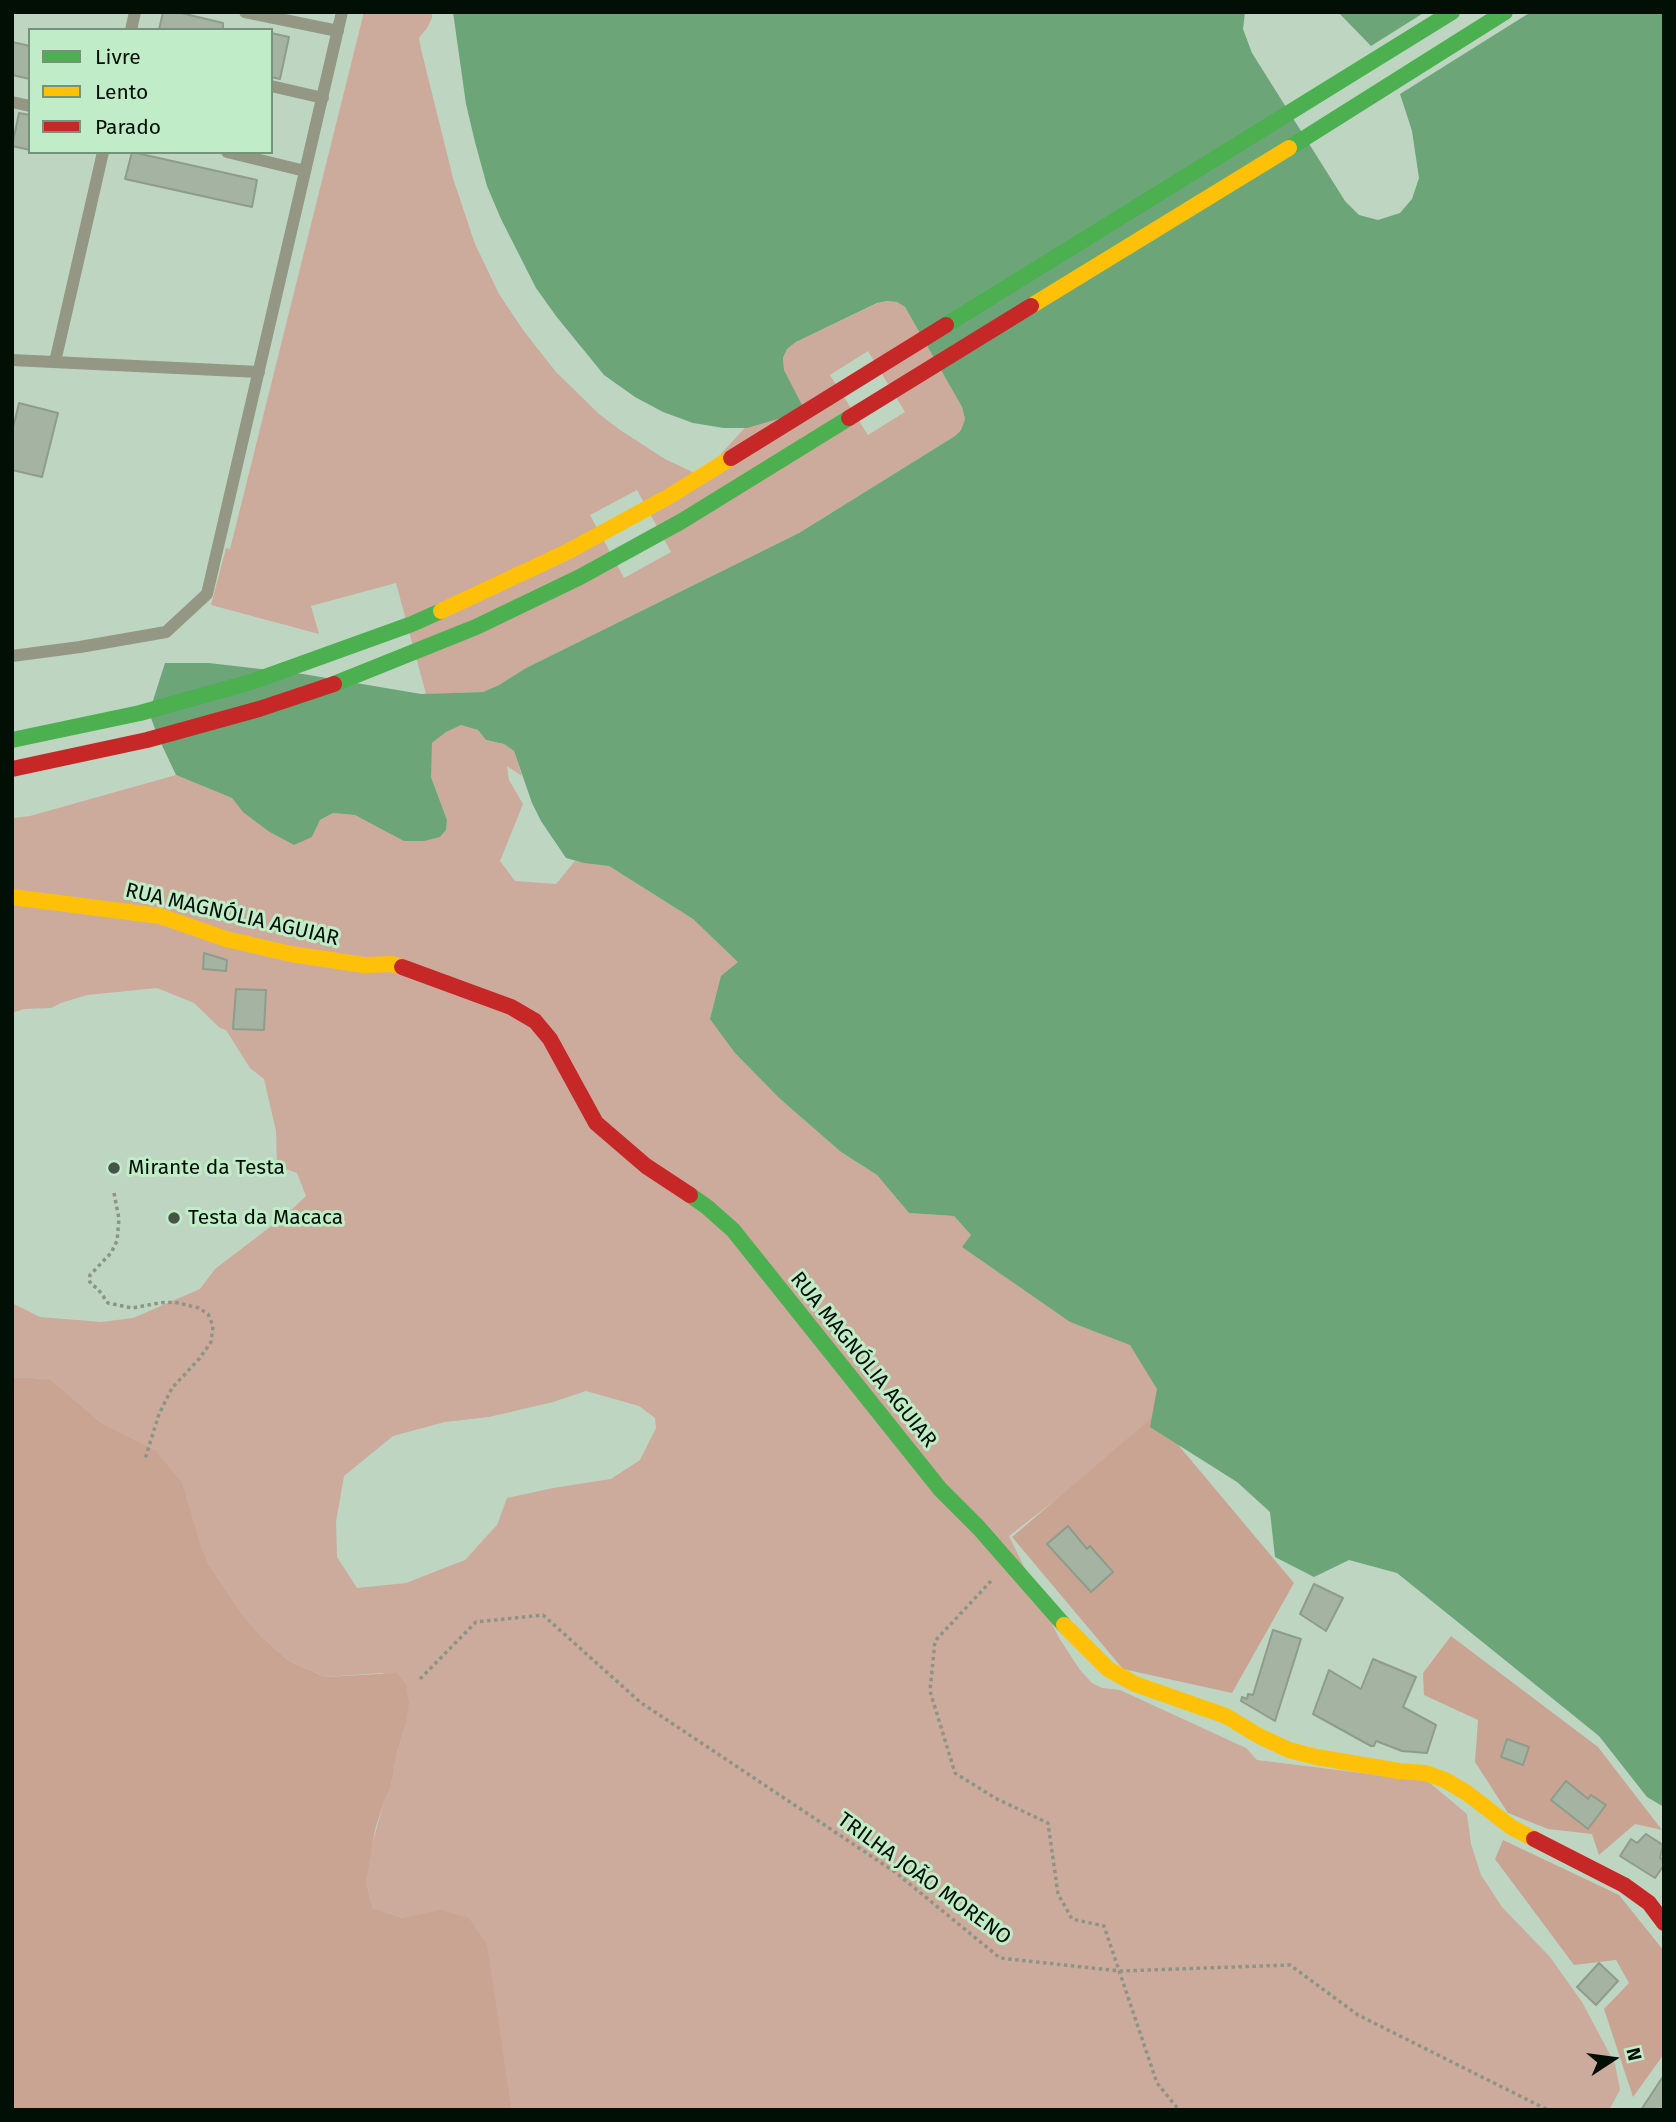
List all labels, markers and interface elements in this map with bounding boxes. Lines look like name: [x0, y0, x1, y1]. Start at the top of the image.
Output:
legend: [28, 28, 273, 154]
text: Livre: [95, 44, 141, 70]
text: Lento: [95, 79, 148, 105]
text: Parado: [95, 114, 161, 140]
street label: RUA MAGNÓLIA AGUIAR: [123, 878, 341, 952]
place label: Mirante da Testa: [128, 1155, 285, 1181]
marker: Mirante da Testa: [106, 1160, 122, 1176]
place label: Testa da Macaca: [188, 1205, 343, 1231]
marker: Testa da Macaca: [166, 1210, 182, 1226]
street label: RUA MAGNÓLIA AGUIAR: [785, 1267, 941, 1453]
street label: TRILHA JOÃO MORENO: [832, 1808, 1016, 1950]
north arrow: [1578, 2024, 1648, 2094]
text: N: [1621, 2045, 1647, 2063]

